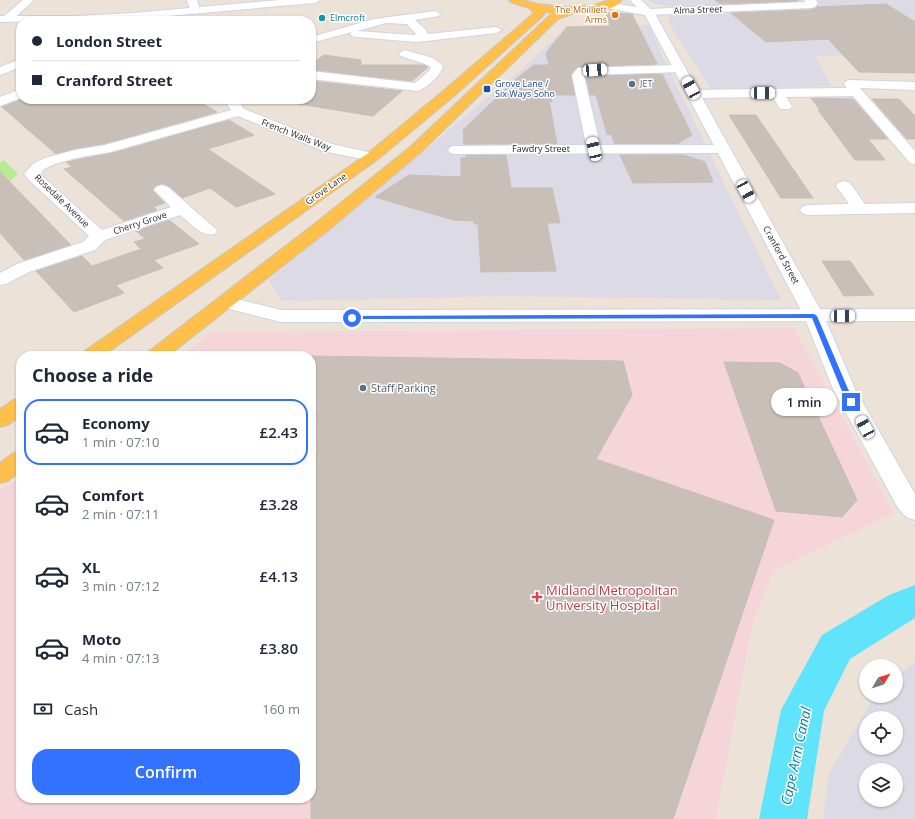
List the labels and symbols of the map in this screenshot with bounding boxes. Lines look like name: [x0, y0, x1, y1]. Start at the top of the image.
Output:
street label: Alma Street: [673, 2, 723, 17]
place label: The Moilliett Arms: [555, 3, 607, 26]
marker: The Moilliett Arms: [610, 10, 620, 20]
place label: Elmcroft: [330, 11, 365, 24]
marker: Elmcroft: [317, 13, 327, 23]
car: [583, 63, 607, 77]
car: [680, 75, 702, 101]
place label: Grove Lane / Six Ways Soho: [495, 77, 555, 100]
place label: JET: [639, 77, 652, 90]
marker: JET: [627, 79, 637, 89]
marker: Grove Lane / Six Ways Soho: [482, 84, 492, 94]
car: [751, 87, 775, 99]
street label: French Walls Way: [260, 115, 333, 154]
car: [585, 136, 603, 162]
street label: Fawdry Street: [512, 142, 570, 155]
street label: Grove Lane: [302, 170, 349, 208]
street label: Rosedale Avenue: [32, 171, 93, 230]
car: [735, 178, 757, 204]
street label: Cherry Grove: [111, 208, 168, 237]
street label: Cranford Street: [760, 223, 803, 286]
route start: [343, 309, 361, 327]
car: [831, 310, 855, 322]
place label: Staff Parking: [371, 380, 436, 395]
marker: Staff Parking: [358, 383, 368, 393]
callout: 1 min: [771, 388, 837, 416]
route end: [842, 393, 860, 411]
car: [854, 414, 876, 440]
place label: Midland Metropolitan University Hospital: [546, 581, 678, 614]
marker: Midland Metropolitan University Hospital: [531, 591, 543, 603]
north arrow: [859, 659, 903, 703]
water label: Cape Arm Canal: [776, 705, 815, 807]

